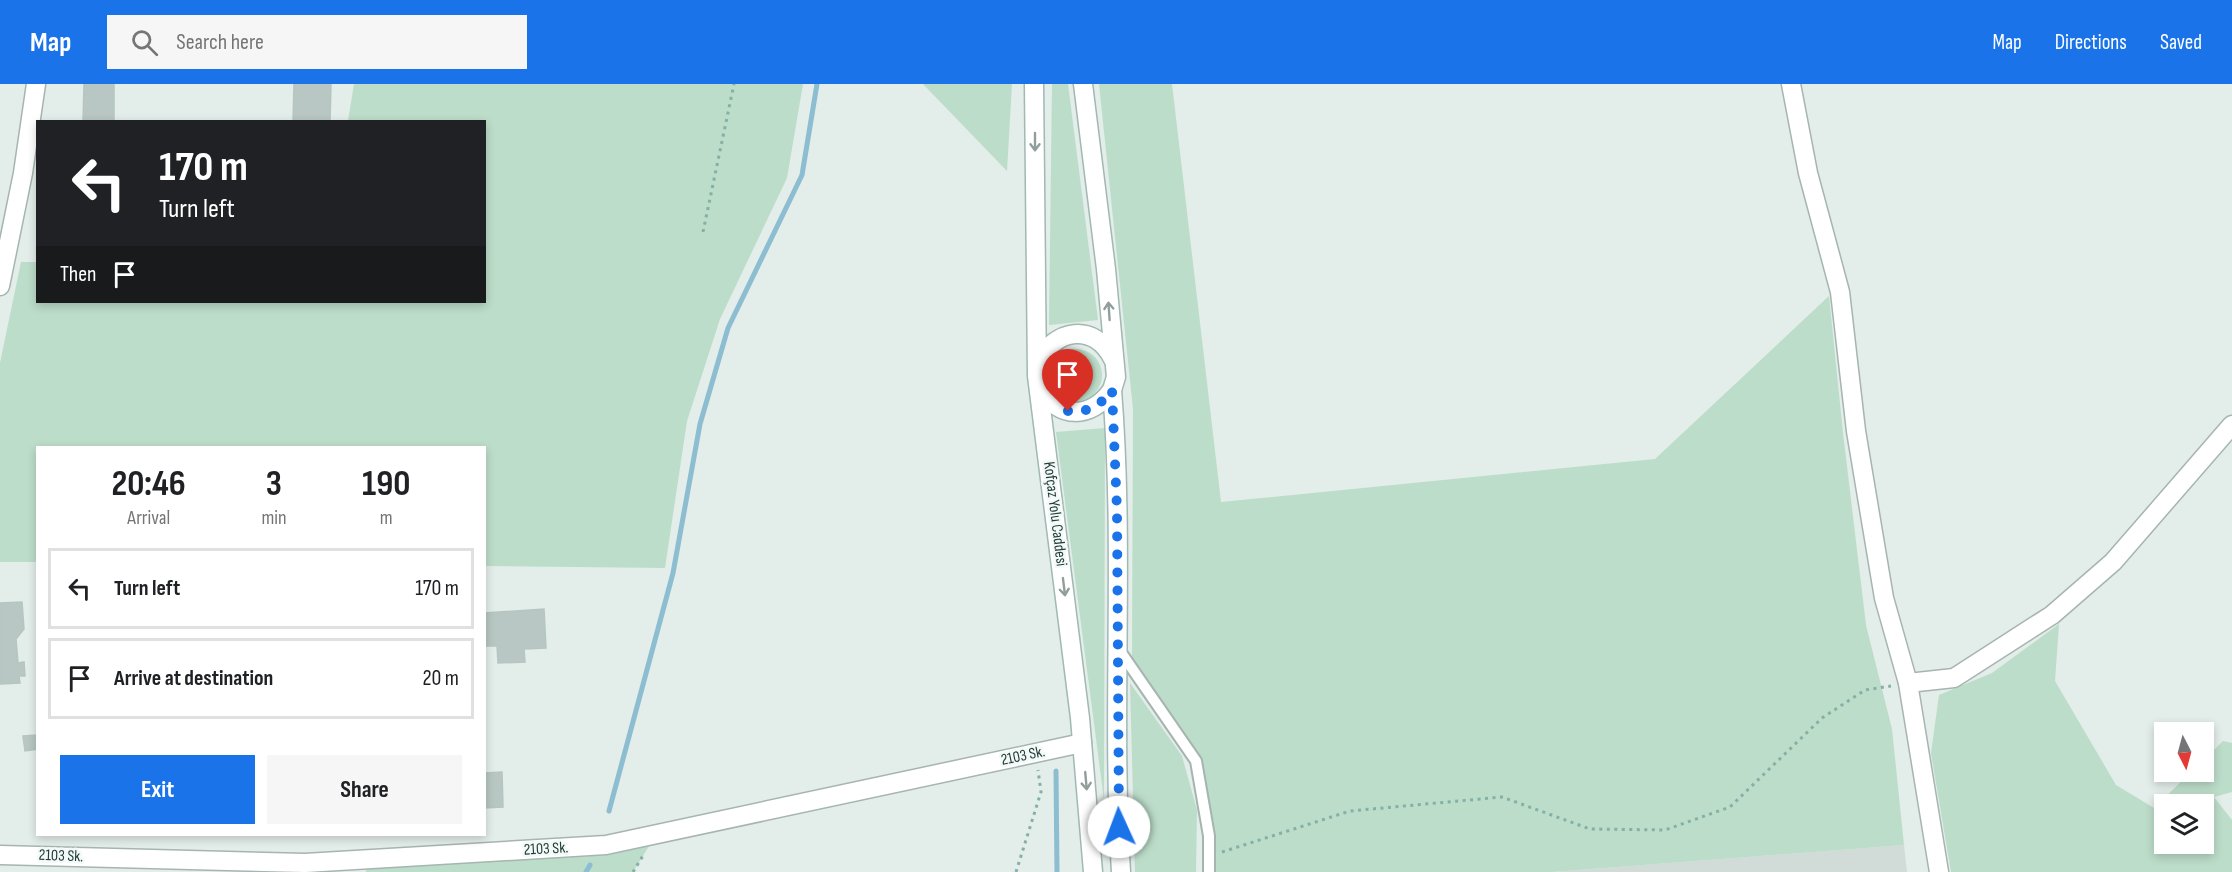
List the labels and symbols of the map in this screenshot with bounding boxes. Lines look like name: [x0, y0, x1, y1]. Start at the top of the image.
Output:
one-way arrow: [1029, 132, 1041, 152]
one-way arrow: [1103, 301, 1114, 321]
pin: [1042, 349, 1093, 411]
street label: Kofçaz Yolu Caddesi: [1039, 461, 1071, 567]
one-way arrow: [1059, 577, 1070, 597]
north arrow: [2154, 722, 2214, 782]
street label: 2103 Sk.: [999, 742, 1047, 770]
one-way arrow: [1081, 771, 1092, 791]
position arrow: [1087, 795, 1151, 859]
street label: 2103 Sk.: [523, 838, 569, 860]
street label: 2103 Sk.: [38, 846, 84, 866]

